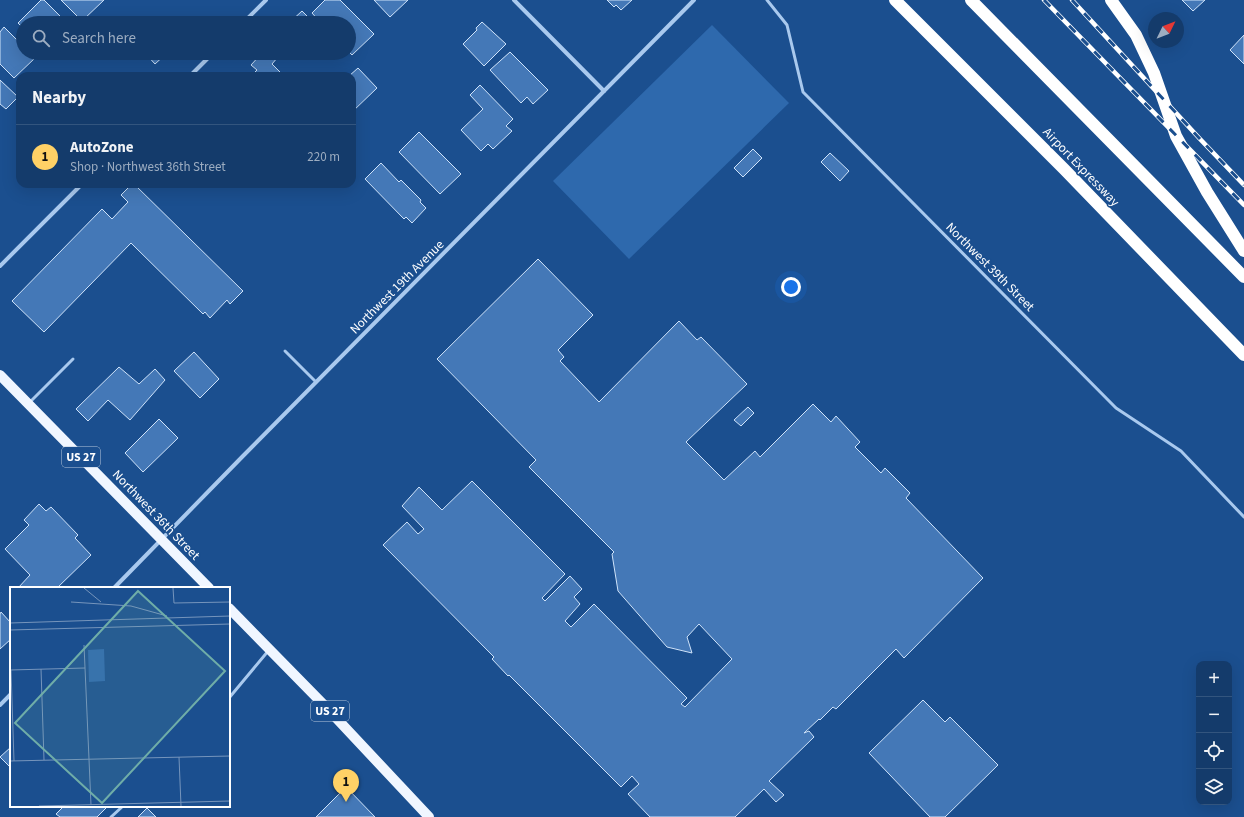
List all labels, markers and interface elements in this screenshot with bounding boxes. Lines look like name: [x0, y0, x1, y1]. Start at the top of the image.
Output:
north arrow: [1148, 12, 1184, 48]
search box: [16, 16, 356, 60]
icon: search: [30, 27, 52, 49]
text: Search here: [62, 28, 136, 49]
text: Nearby: [32, 86, 86, 110]
street label: Airport Expressway: [1039, 123, 1123, 211]
text: AutoZone: [70, 137, 133, 158]
text: 1: [42, 148, 48, 166]
text: 220 m: [307, 148, 340, 166]
text: Shop · Northwest 36th Street: [70, 158, 226, 176]
street label: Northwest 39th Street: [942, 219, 1039, 316]
street label: Northwest 19th Avenue: [346, 236, 448, 338]
your location: [781, 277, 801, 297]
road number: US 27: [62, 447, 100, 467]
street label: Northwest 36th Street: [108, 466, 204, 564]
inset map: [10, 587, 230, 807]
map controls: [1196, 661, 1232, 805]
button: +: [1196, 661, 1232, 697]
button: −: [1196, 697, 1232, 733]
road number: US 27: [311, 701, 349, 721]
button: locate: [1196, 733, 1232, 769]
pin: 1: [333, 769, 359, 802]
button: layers: [1196, 769, 1232, 805]

